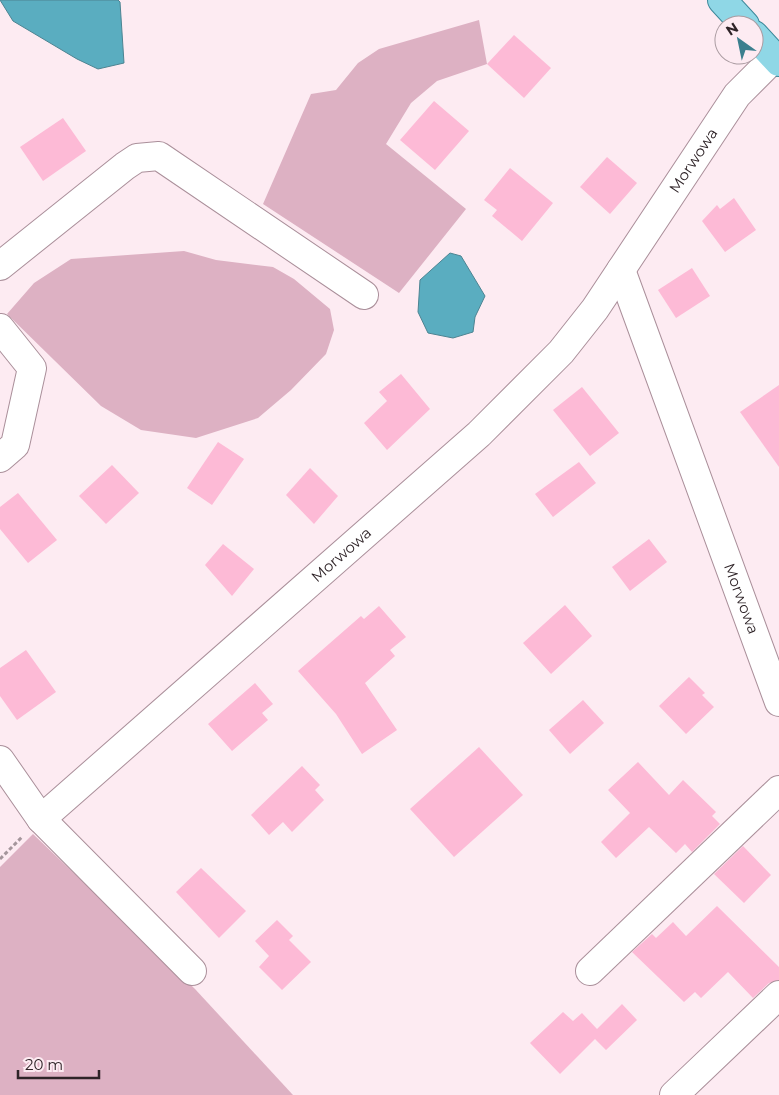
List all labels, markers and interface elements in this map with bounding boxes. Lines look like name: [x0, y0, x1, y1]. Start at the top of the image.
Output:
north arrow: [714, 15, 764, 65]
text: N: [722, 18, 742, 40]
street label: Morwowa: [665, 124, 721, 196]
street label: Morwowa: [307, 523, 375, 586]
street label: Morwowa: [720, 561, 763, 637]
scale bar: [18, 1048, 99, 1080]
text: 20 m: [25, 1055, 63, 1074]

